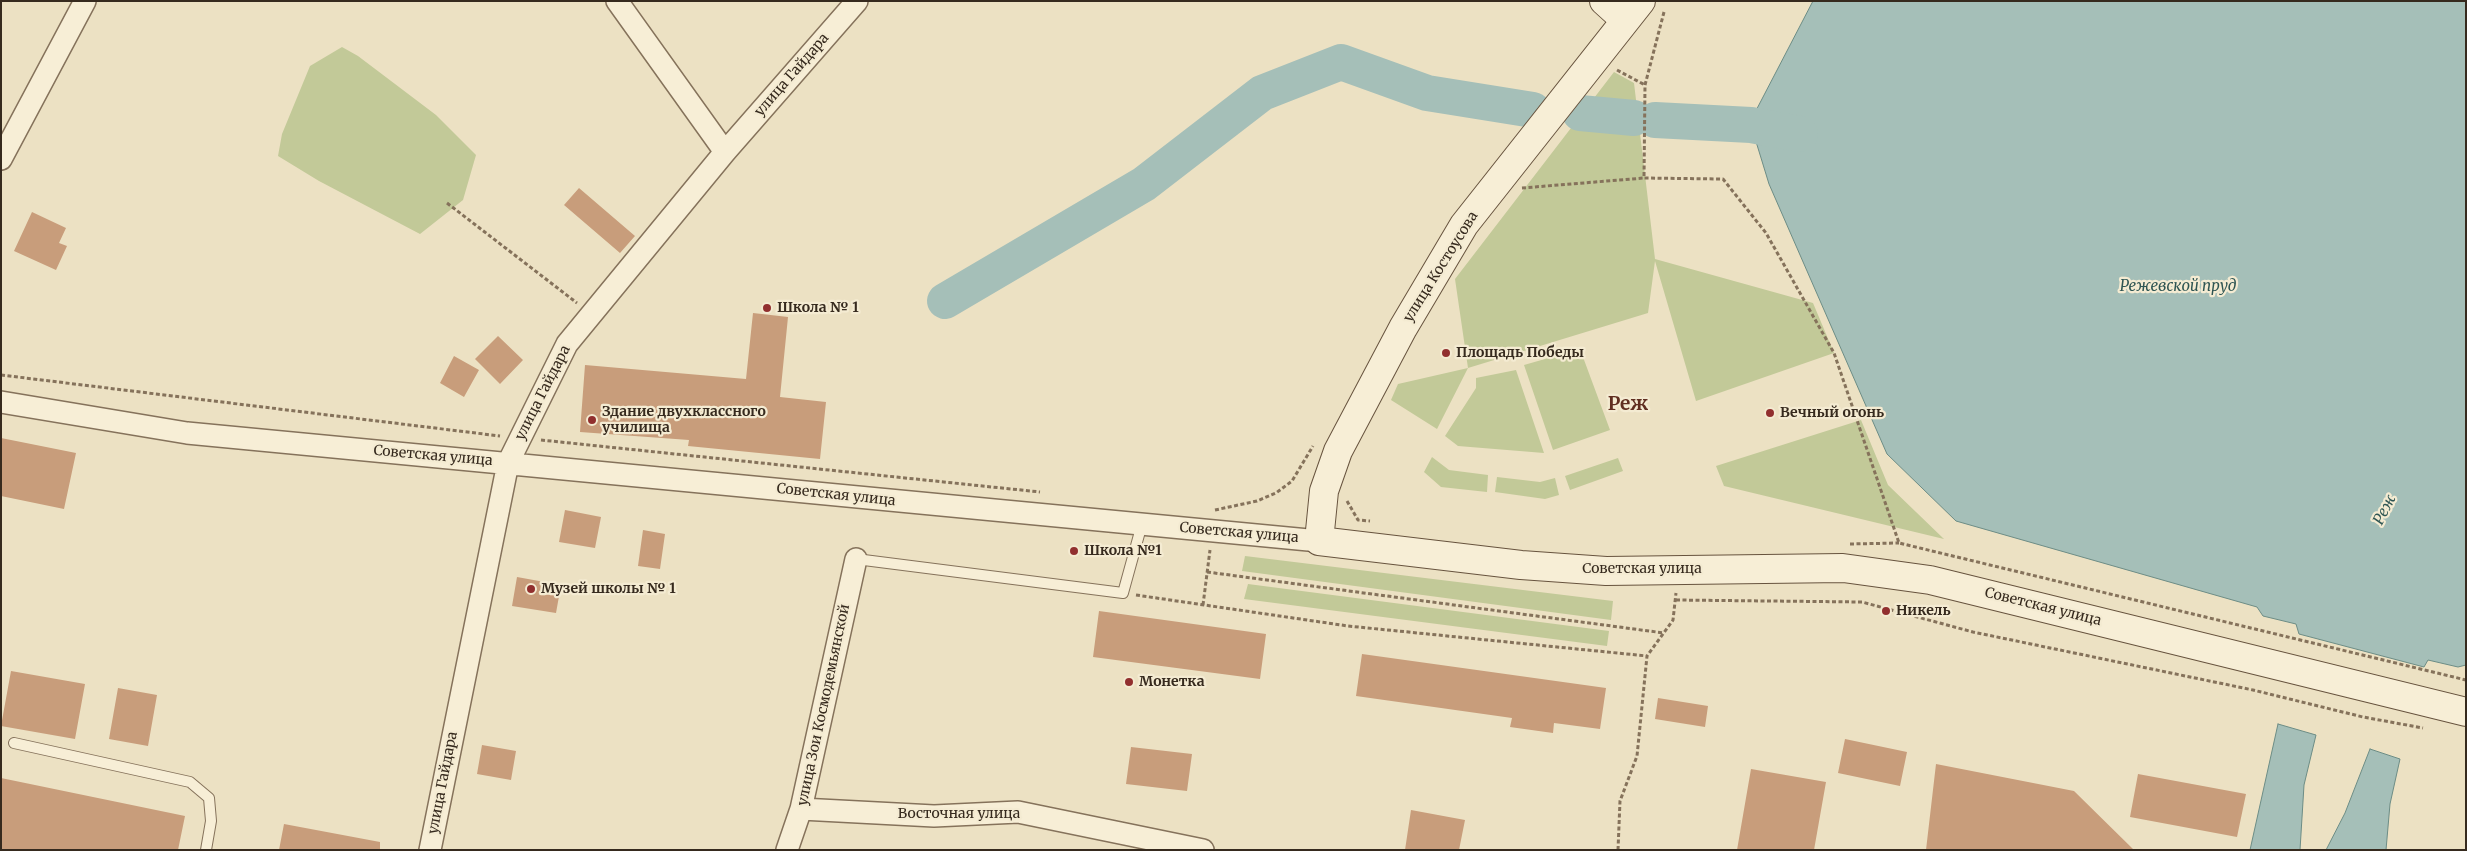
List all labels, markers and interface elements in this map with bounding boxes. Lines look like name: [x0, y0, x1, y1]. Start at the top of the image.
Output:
street label: улица Гайдара: [752, 30, 832, 120]
street label: улица Костоусова: [1400, 209, 1482, 325]
water label: Режевской пруд: [2120, 278, 2236, 296]
place label: Школа № 1: [777, 300, 859, 316]
marker: Школа № 1: [761, 302, 773, 314]
street label: улица Гайдара: [512, 343, 574, 443]
place label: Площадь Победы: [1456, 345, 1584, 361]
marker: Площадь Победы: [1440, 347, 1452, 359]
district label: Реж: [1608, 394, 1648, 416]
place label: Здание двухклассного училища: [602, 404, 766, 437]
place label: Вечный огонь: [1780, 405, 1884, 421]
marker: Вечный огонь: [1764, 407, 1776, 419]
marker: Здание двухклассного училища: [586, 414, 598, 426]
street label: Советская улица: [373, 442, 493, 470]
street label: Советская улица: [776, 480, 896, 510]
water label: Реж: [2370, 492, 2400, 528]
street label: Советская улица: [1179, 519, 1299, 547]
place label: Школа №1: [1084, 543, 1162, 559]
marker: Школа №1: [1068, 545, 1080, 557]
street label: Советская улица: [1582, 561, 1702, 577]
place label: Музей школы № 1: [541, 581, 676, 597]
marker: Музей школы № 1: [525, 583, 537, 595]
street label: Советская улица: [1983, 584, 2103, 630]
street label: улица Зои Космодемьянской: [794, 603, 854, 807]
place label: Никель: [1896, 603, 1951, 619]
marker: Никель: [1880, 605, 1892, 617]
place label: Монетка: [1139, 674, 1204, 690]
marker: Монетка: [1123, 676, 1135, 688]
street label: улица Гайдара: [425, 730, 461, 836]
street label: Восточная улица: [898, 806, 1020, 822]

